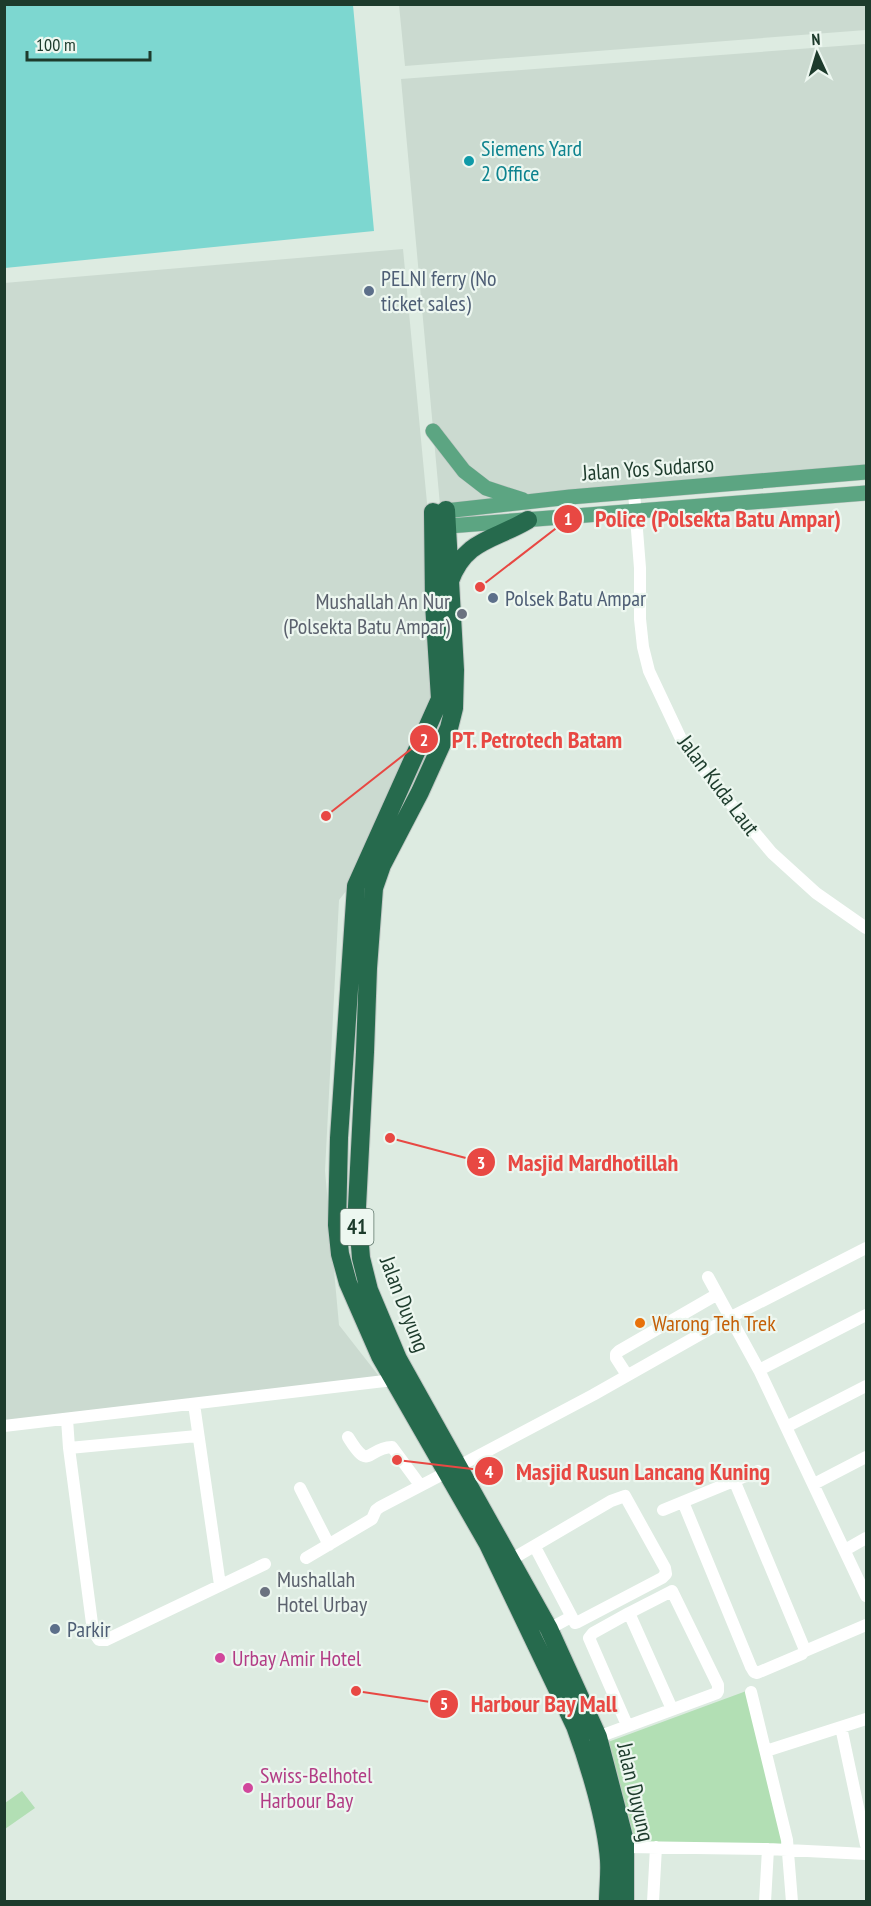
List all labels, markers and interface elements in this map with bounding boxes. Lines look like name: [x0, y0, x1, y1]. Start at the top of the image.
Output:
scale bar: [27, 24, 150, 62]
north arrow: [787, 24, 847, 84]
text: N: [811, 29, 821, 49]
text: 100 m: [36, 33, 76, 56]
place label: Siemens Yard 2 Office: [481, 134, 582, 187]
marker: Siemens Yard 2 Office: [462, 154, 476, 168]
place label: PELNI ferry (No ticket sales): [381, 264, 497, 317]
marker: PELNI ferry (No ticket sales): [362, 284, 376, 298]
street label: Jalan Yos Sudarso: [580, 449, 715, 487]
callout: Police (Polsekta Batu Ampar): [553, 498, 854, 540]
text: Police (Polsekta Batu Ampar): [595, 503, 841, 534]
text: 1: [564, 507, 572, 530]
place label: Polsek Batu Ampar: [505, 584, 646, 612]
place label: Mushallah An Nur (Polsekta Batu Ampar): [283, 587, 451, 640]
marker: Polsek Batu Ampar: [486, 591, 500, 605]
marker: Mushallah An Nur (Polsekta Batu Ampar): [455, 607, 469, 621]
callout: PT. Petrotech Batam: [409, 718, 635, 760]
text: PT. Petrotech Batam: [452, 724, 622, 755]
text: 2: [420, 728, 428, 751]
street label: Jalan Kuda Laut: [672, 728, 766, 841]
callout: Masjid Mardhotillah: [466, 1141, 690, 1183]
text: Masjid Mardhotillah: [508, 1147, 678, 1178]
text: 3: [477, 1151, 485, 1174]
road number: 41: [340, 1209, 374, 1245]
street label: Jalan Duyung: [374, 1251, 436, 1356]
place label: Warong Teh Trek: [652, 1309, 776, 1337]
marker: Warong Teh Trek: [633, 1316, 647, 1330]
callout: Masjid Rusun Lancang Kuning: [474, 1450, 782, 1492]
text: Masjid Rusun Lancang Kuning: [516, 1456, 770, 1487]
text: 4: [485, 1460, 494, 1483]
place label: Mushallah Hotel Urbay: [277, 1565, 368, 1618]
marker: Mushallah Hotel Urbay: [258, 1585, 272, 1599]
place label: Parkir: [67, 1615, 111, 1643]
marker: Parkir: [48, 1622, 62, 1636]
place label: Urbay Amir Hotel: [232, 1644, 362, 1672]
marker: Urbay Amir Hotel: [213, 1651, 227, 1665]
callout: Harbour Bay Mall: [429, 1683, 630, 1725]
text: Harbour Bay Mall: [471, 1688, 618, 1719]
text: 5: [440, 1692, 448, 1715]
street label: Jalan Duyung: [611, 1739, 661, 1844]
place label: Swiss-Belhotel Harbour Bay: [260, 1761, 373, 1814]
marker: Swiss-Belhotel Harbour Bay: [241, 1781, 255, 1795]

